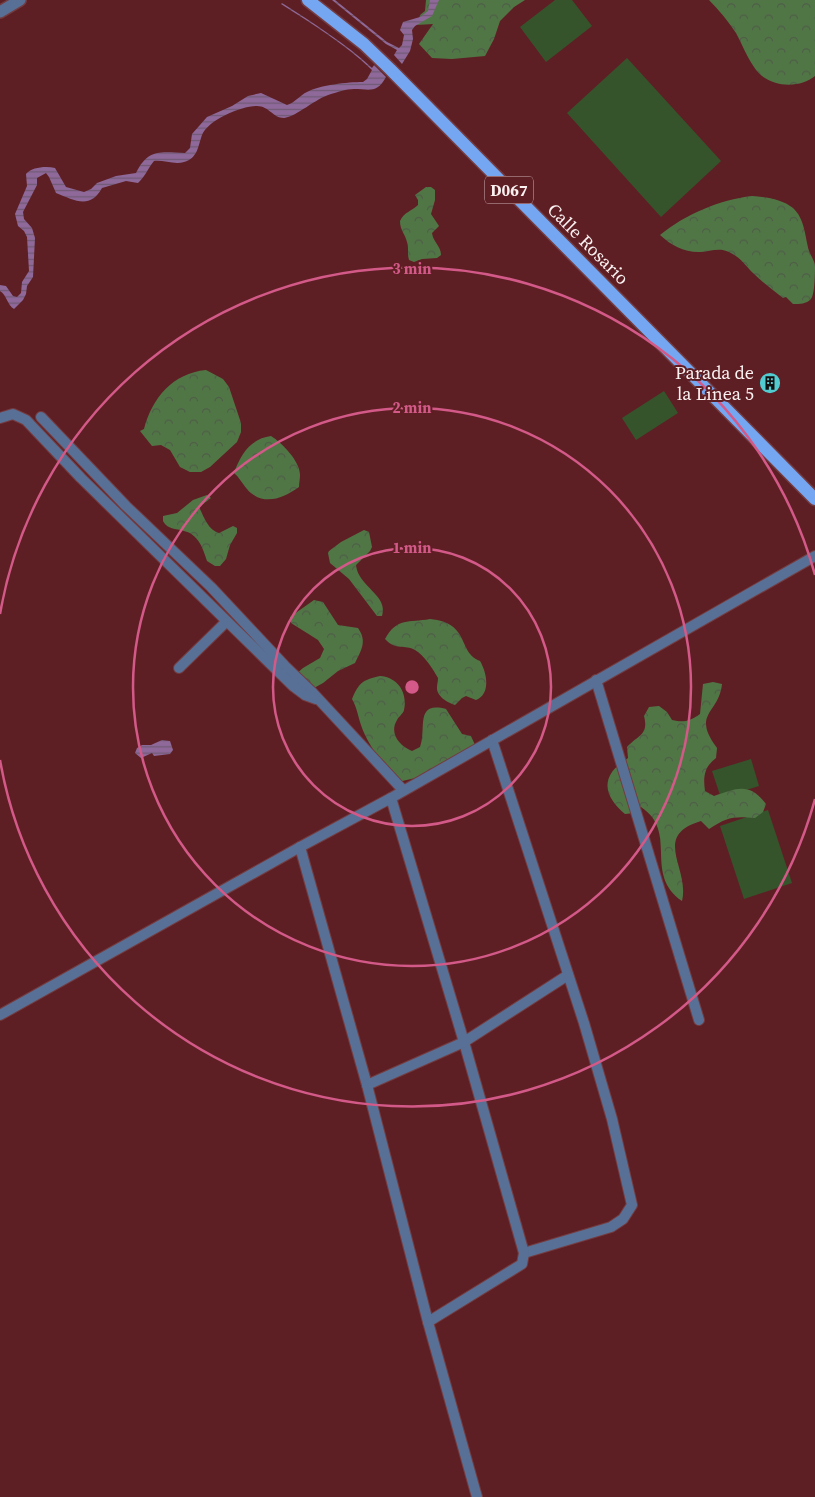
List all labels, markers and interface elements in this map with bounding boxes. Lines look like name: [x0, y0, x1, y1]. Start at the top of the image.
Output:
road number: D067: [485, 176, 533, 204]
street label: Calle Rosario: [542, 197, 635, 290]
text: 3 min: [393, 258, 431, 279]
place label: Parada de la Linea 5: [675, 360, 754, 406]
building icon: Parada de la Linea 5: [758, 371, 782, 395]
text: 2 min: [393, 397, 431, 418]
text: 1 min: [393, 537, 431, 558]
centre of rings: [403, 678, 421, 696]

